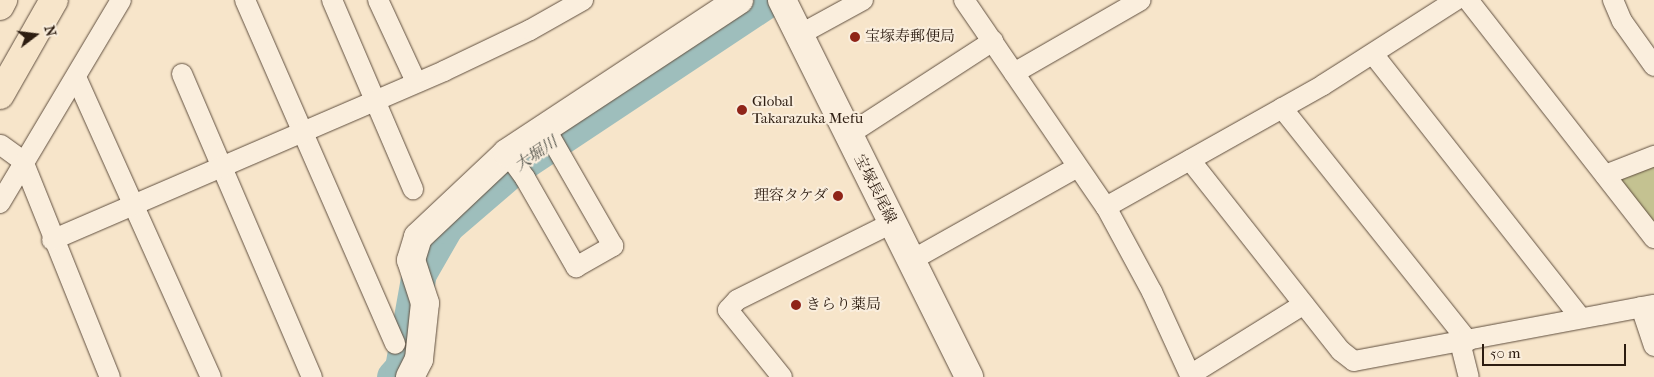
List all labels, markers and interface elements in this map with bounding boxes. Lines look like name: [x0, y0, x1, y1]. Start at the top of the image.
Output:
north arrow: [10, 10, 60, 60]
text: N: [40, 24, 60, 38]
place label: 宝塚寿郵便局: [865, 28, 955, 46]
marker: 宝塚寿郵便局: [849, 31, 861, 43]
place label: Global Takarazuka Mefu: [752, 92, 863, 127]
marker: Global Takarazuka Mefu: [736, 104, 748, 116]
water label: 大堀川: [511, 133, 561, 175]
street label: 宝塚長尾線: [850, 152, 900, 226]
place label: 理容タケダ: [753, 187, 828, 205]
marker: 理容タケダ: [832, 190, 844, 202]
place label: きらり薬局: [806, 296, 881, 314]
marker: きらり薬局: [790, 299, 802, 311]
scale bar: [1484, 334, 1628, 366]
text: 50 m: [1490, 344, 1520, 362]

